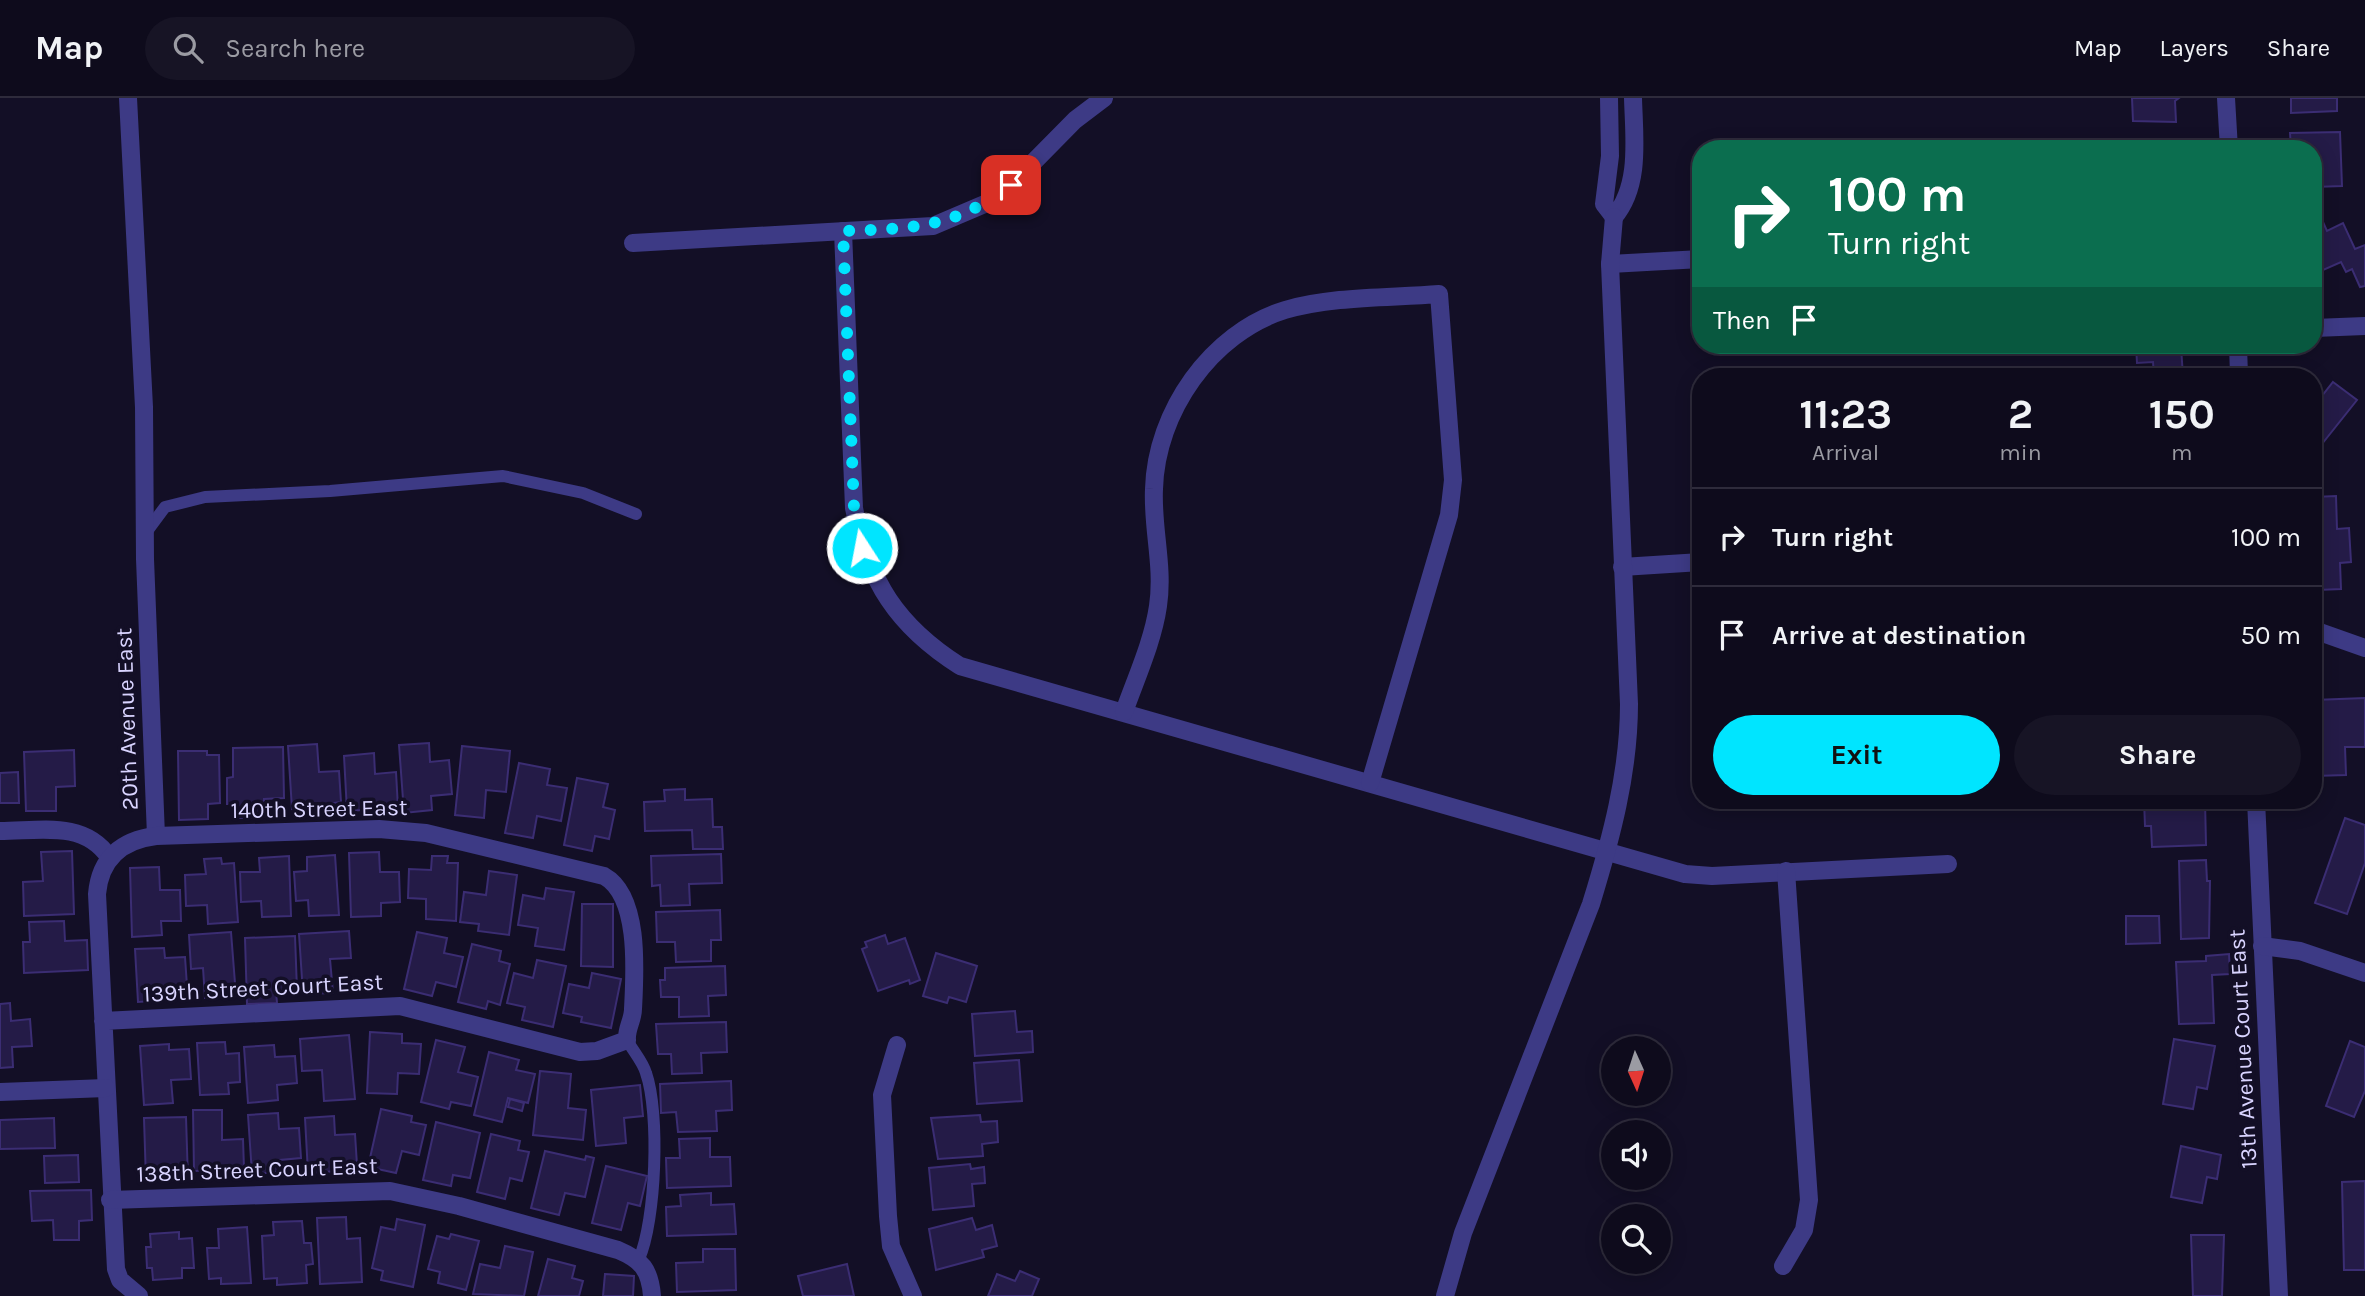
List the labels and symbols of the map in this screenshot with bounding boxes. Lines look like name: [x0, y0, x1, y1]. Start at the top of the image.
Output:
pin: [981, 155, 1041, 215]
position arrow: [825, 511, 899, 585]
street label: 20th Avenue East: [110, 627, 144, 811]
street label: 140th Street East: [230, 794, 408, 824]
street label: 13th Avenue Court East: [2223, 928, 2263, 1169]
street label: 139th Street Court East: [142, 968, 384, 1008]
north arrow: [1601, 1036, 1671, 1106]
street label: 138th Street Court East: [136, 1152, 378, 1188]

